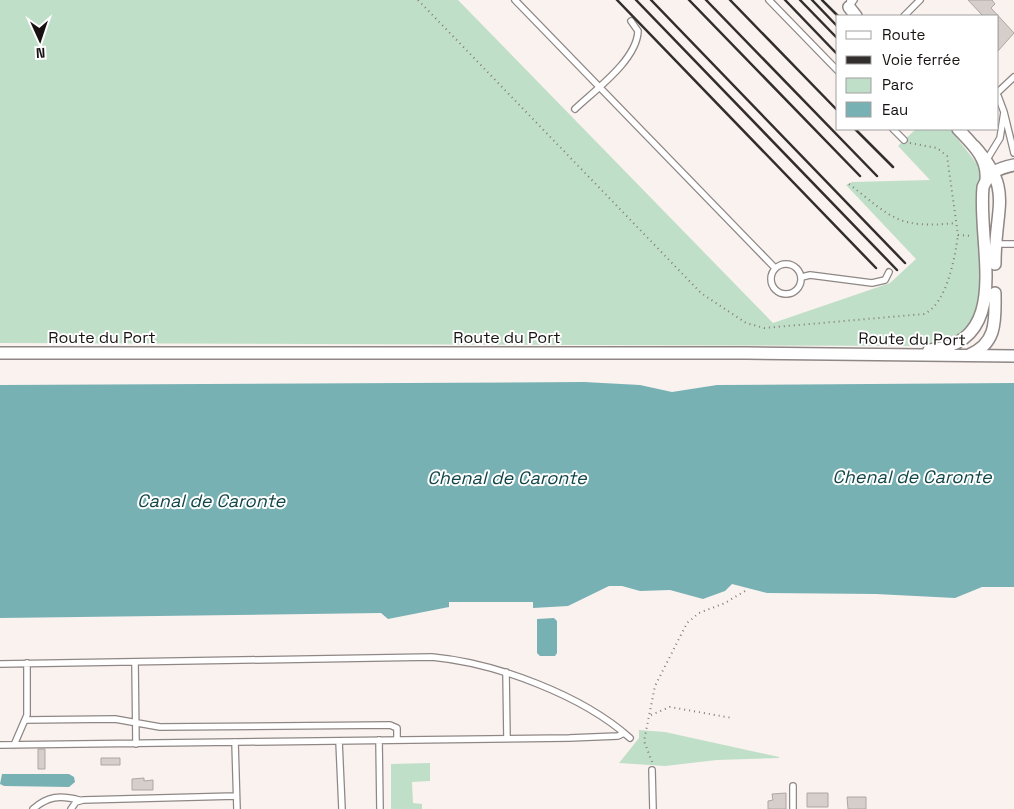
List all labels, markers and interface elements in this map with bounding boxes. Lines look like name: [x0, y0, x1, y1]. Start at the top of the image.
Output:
north arrow: [15, 15, 65, 65]
legend: [836, 15, 999, 130]
text: Route: [882, 25, 926, 44]
text: N: [36, 44, 46, 62]
text: Voie ferrée: [882, 50, 960, 69]
text: Parc: [882, 75, 914, 94]
text: Eau: [882, 100, 908, 119]
street label: Route du Port: [48, 327, 156, 348]
street label: Route du Port: [453, 327, 561, 348]
street label: Route du Port: [858, 328, 966, 350]
water label: Chenal de Caronte: [832, 465, 993, 488]
water label: Chenal de Caronte: [427, 466, 588, 489]
water label: Canal de Caronte: [137, 489, 286, 512]

